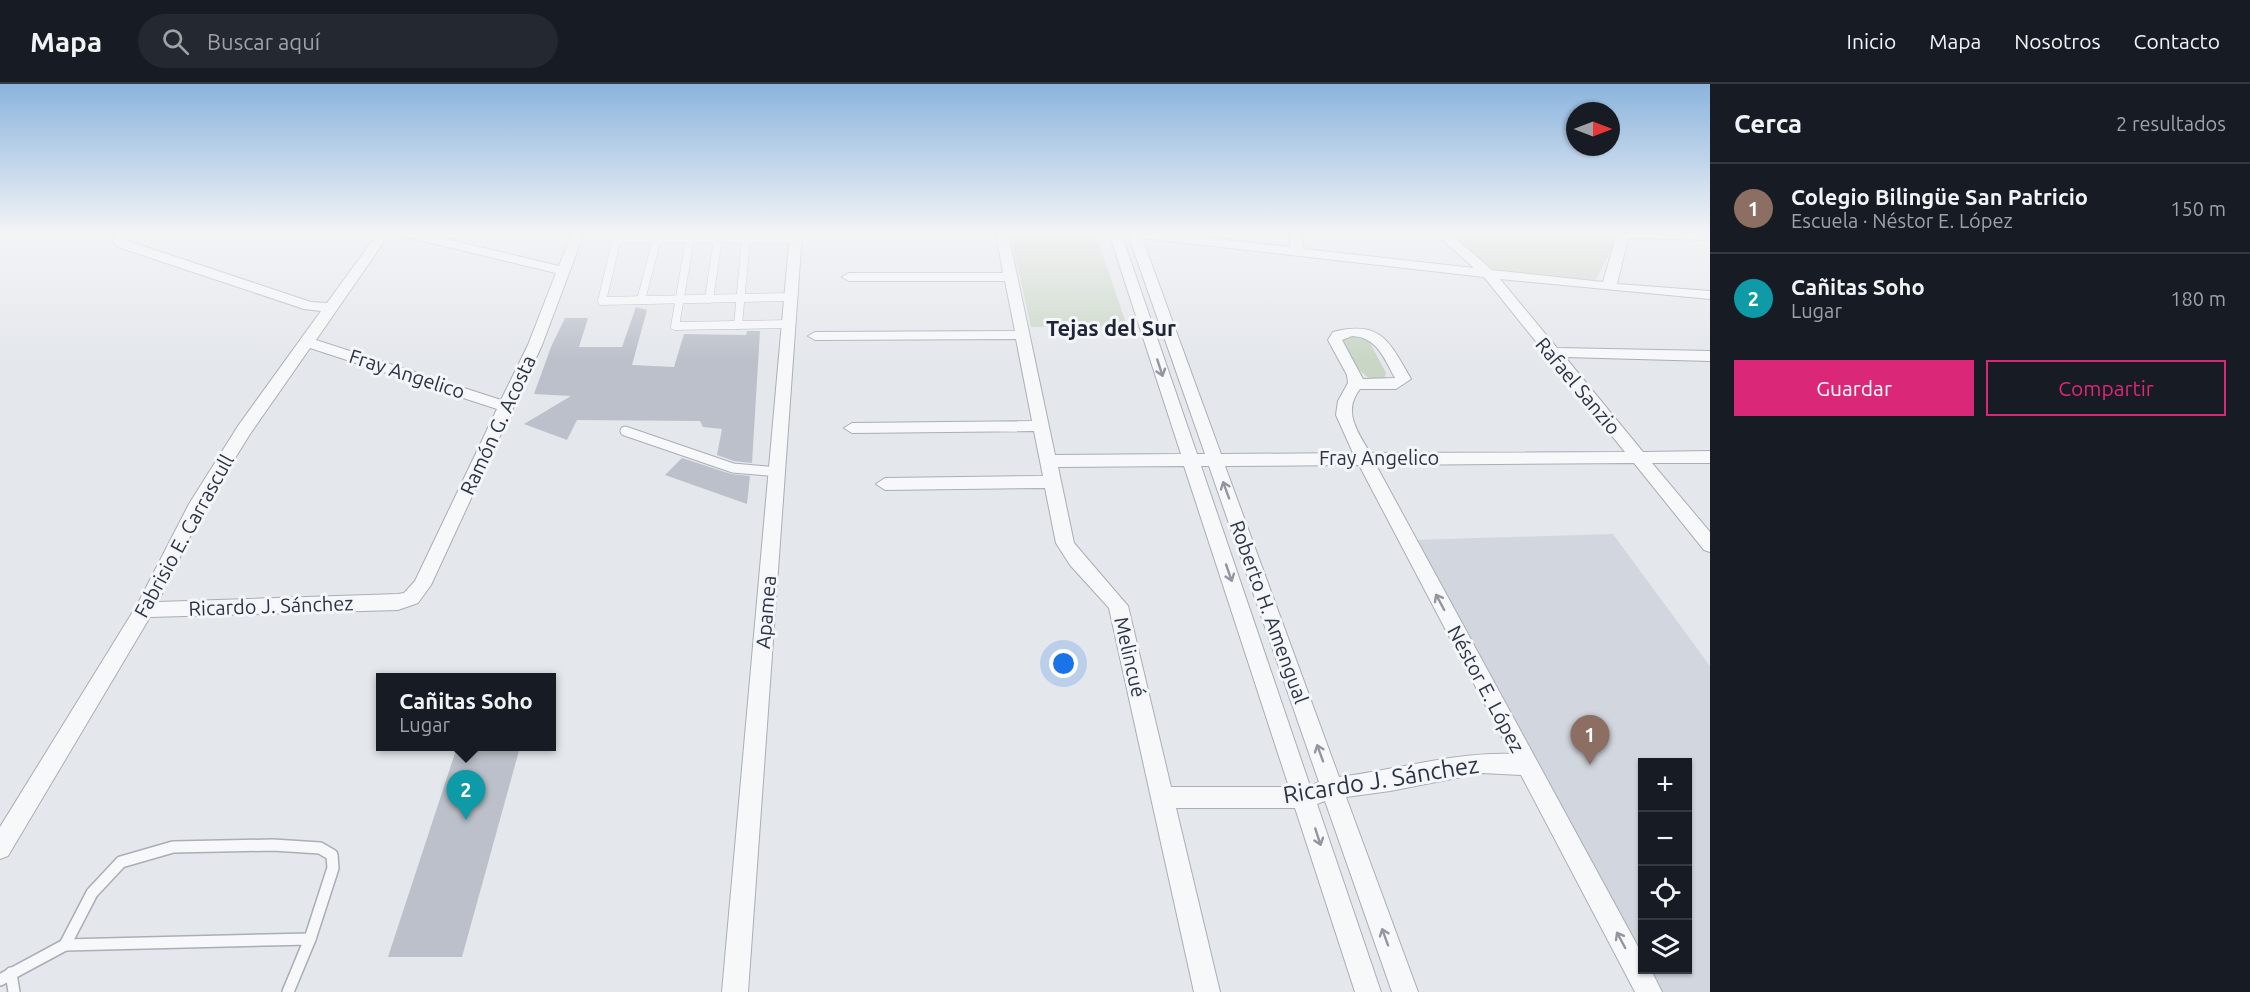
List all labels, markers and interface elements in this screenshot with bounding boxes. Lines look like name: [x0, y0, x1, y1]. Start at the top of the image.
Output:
search box: [138, 14, 558, 68]
icon: search: [159, 25, 192, 58]
text: Mapa: [30, 26, 102, 57]
text: Buscar aquí: [207, 29, 320, 54]
text: Inicio: [1847, 29, 1896, 53]
text: Mapa: [1929, 29, 1981, 53]
text: Nosotros: [2014, 29, 2101, 53]
text: Contacto: [2134, 29, 2220, 53]
north arrow: [1566, 102, 1620, 156]
text: Cerca: [1734, 109, 1802, 138]
text: 2 resultados: [2116, 112, 2226, 135]
text: Colegio Bilingüe San Patricio: [1791, 184, 2088, 209]
text: 1: [1748, 197, 1759, 220]
text: 150 m: [2170, 197, 2226, 220]
text: Escuela · Néstor E. López: [1791, 209, 2013, 232]
text: Cañitas Soho: [1791, 274, 1925, 299]
text: 2: [1748, 287, 1759, 310]
text: 180 m: [2170, 287, 2226, 310]
text: Lugar: [1791, 299, 1842, 322]
district label: Tejas del Sur: [1046, 315, 1176, 340]
street label: Rafael Sanzio: [1531, 333, 1626, 439]
street label: Fray Angelico: [346, 344, 468, 403]
street label: Ramón G. Acosta: [455, 351, 540, 498]
one-way arrow: [1155, 358, 1166, 377]
button: Guardar: [1734, 360, 1974, 416]
button: Compartir: [1986, 360, 2226, 416]
street label: Fray Angelico: [1319, 446, 1439, 469]
street label: Fabrisio E. Carrascull: [129, 450, 238, 621]
one-way arrow: [1220, 482, 1231, 500]
street label: Roberto H. Amengual: [1226, 517, 1313, 707]
one-way arrow: [1224, 563, 1235, 582]
street label: Apamea: [751, 574, 780, 650]
street label: Ricardo J. Sánchez: [188, 591, 354, 620]
one-way arrow: [1434, 594, 1446, 611]
street label: Melincué: [1110, 614, 1151, 699]
street label: Néstor E. López: [1443, 621, 1530, 756]
your location: [1049, 649, 1078, 678]
popup: [376, 673, 556, 751]
text: Cañitas Soho: [399, 688, 533, 713]
text: Lugar: [399, 713, 450, 736]
pin: 1: [1570, 716, 1610, 765]
one-way arrow: [1313, 744, 1324, 763]
street label: Ricardo J. Sánchez: [1281, 751, 1481, 808]
map controls: [1638, 758, 1692, 974]
button: +: [1638, 758, 1692, 812]
pin: 2: [446, 770, 486, 820]
button: −: [1638, 812, 1692, 866]
one-way arrow: [1313, 827, 1324, 846]
button: locate: [1638, 866, 1692, 920]
button: layers: [1638, 920, 1692, 974]
one-way arrow: [1379, 928, 1390, 947]
one-way arrow: [1615, 932, 1626, 950]

